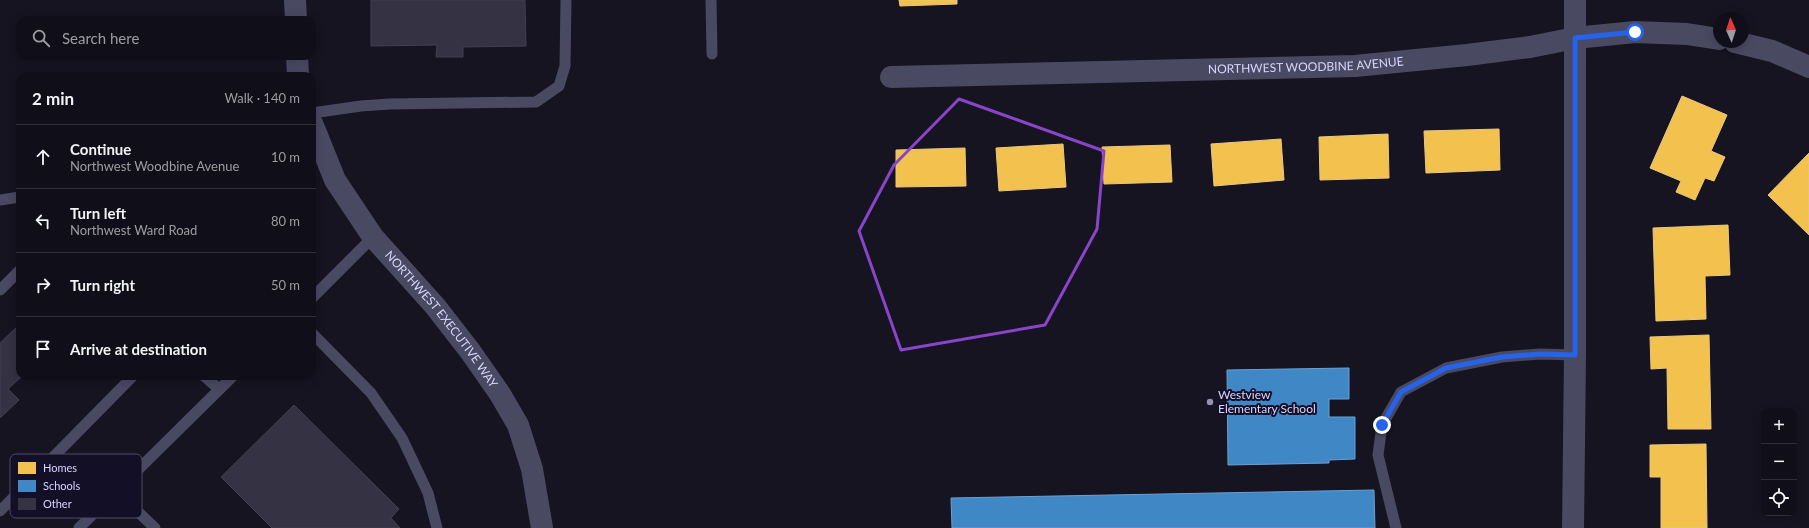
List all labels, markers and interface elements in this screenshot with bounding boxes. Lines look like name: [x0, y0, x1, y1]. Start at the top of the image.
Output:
north arrow: [1713, 12, 1749, 48]
search box: [16, 16, 316, 60]
route start: [1626, 23, 1644, 41]
icon: search: [30, 27, 52, 49]
text: Search here: [62, 29, 139, 47]
street label: NORTHWEST WOODBINE AVENUE: [1208, 53, 1404, 76]
text: 2 min: [32, 88, 74, 109]
text: Walk · 140 m: [224, 90, 300, 106]
text: Continue: [70, 140, 131, 158]
icon: ahead: [32, 146, 54, 168]
text: 10 m: [271, 149, 300, 165]
text: Northwest Woodbine Avenue: [70, 158, 239, 174]
text: Turn left: [70, 204, 126, 222]
icon: left: [32, 210, 54, 232]
text: 80 m: [271, 213, 300, 229]
text: Northwest Ward Road: [70, 222, 197, 238]
street label: NORTHWEST EXECUTIVE WAY: [382, 247, 501, 391]
icon: right: [32, 274, 54, 296]
text: Turn right: [70, 276, 135, 294]
text: 50 m: [271, 277, 300, 293]
icon: arrive: [32, 338, 54, 360]
text: Arrive at destination: [70, 340, 207, 358]
place label: Westview Elementary School: [1218, 387, 1316, 416]
marker: Westview Elementary School: [1205, 397, 1215, 407]
map controls: [1761, 408, 1797, 516]
button: +: [1761, 408, 1797, 444]
route end: [1373, 416, 1391, 434]
button: −: [1761, 444, 1797, 480]
legend: [10, 454, 142, 518]
text: Homes: [43, 461, 77, 474]
text: Schools: [43, 479, 80, 492]
button: locate: [1761, 480, 1797, 516]
text: Other: [43, 497, 72, 510]

